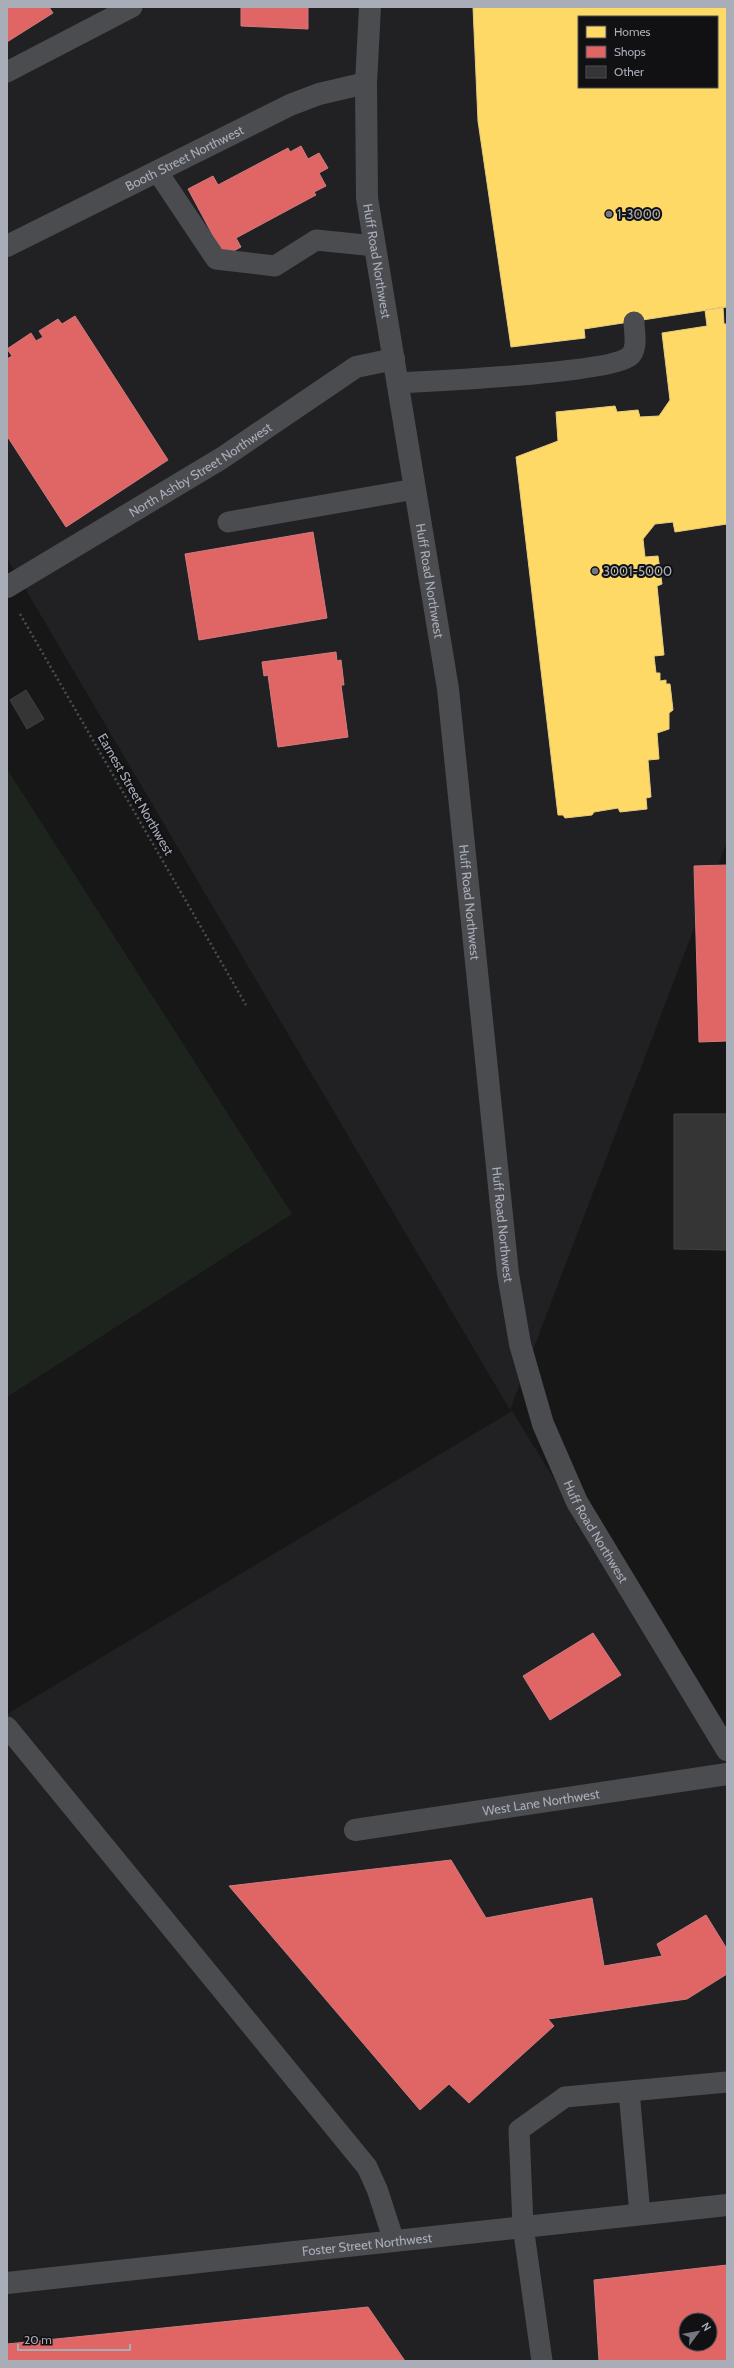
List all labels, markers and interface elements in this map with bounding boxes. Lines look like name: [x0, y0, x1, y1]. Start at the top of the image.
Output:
legend: [578, 16, 718, 88]
text: Homes: [614, 24, 651, 39]
text: Shops: [614, 44, 646, 59]
text: Other: [614, 64, 644, 79]
street label: Booth Street Northwest: [122, 121, 247, 194]
street label: Huff Road Northwest: [360, 203, 395, 320]
place label: 1-3000: [617, 206, 661, 222]
marker: 1-3000: [604, 209, 614, 219]
street label: North Ashby Street Northwest: [126, 418, 275, 520]
street label: Huff Road Northwest: [413, 522, 448, 640]
place label: 3001-5000: [603, 563, 672, 579]
marker: 3001-5000: [590, 566, 600, 576]
street label: Earnest Street Northwest: [95, 730, 178, 858]
street label: Huff Road Northwest: [456, 844, 484, 961]
street label: Huff Road Northwest: [489, 1166, 517, 1284]
street label: Huff Road Northwest: [560, 1478, 632, 1586]
street label: West Lane Northwest: [481, 1785, 601, 1819]
street label: Foster Street Northwest: [301, 2229, 433, 2259]
north arrow: [678, 2312, 718, 2352]
text: N: [698, 2320, 714, 2334]
scale bar: [18, 2326, 130, 2352]
text: 20 m: [24, 2332, 52, 2347]

